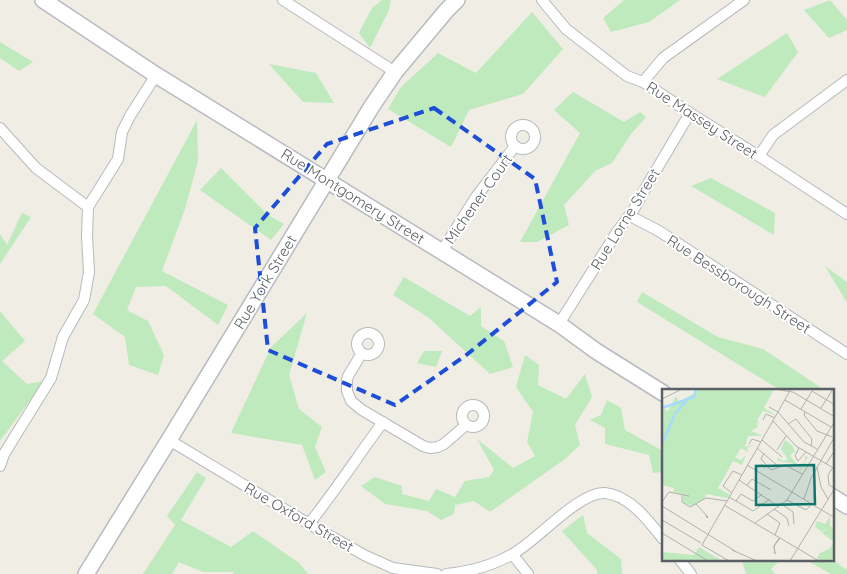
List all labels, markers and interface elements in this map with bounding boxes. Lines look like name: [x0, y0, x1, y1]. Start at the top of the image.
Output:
street label: Rue Massey Street: [643, 77, 761, 163]
street label: Rue Montgomery Street: [278, 144, 428, 248]
street label: Michener Court: [440, 150, 516, 248]
street label: Rue Lorne Street: [586, 165, 664, 273]
street label: Rue Bessborough Street: [664, 230, 814, 338]
street label: Rue York Street: [229, 231, 301, 333]
inset map: [662, 389, 834, 562]
street label: Rue Oxford Street: [241, 478, 357, 556]

